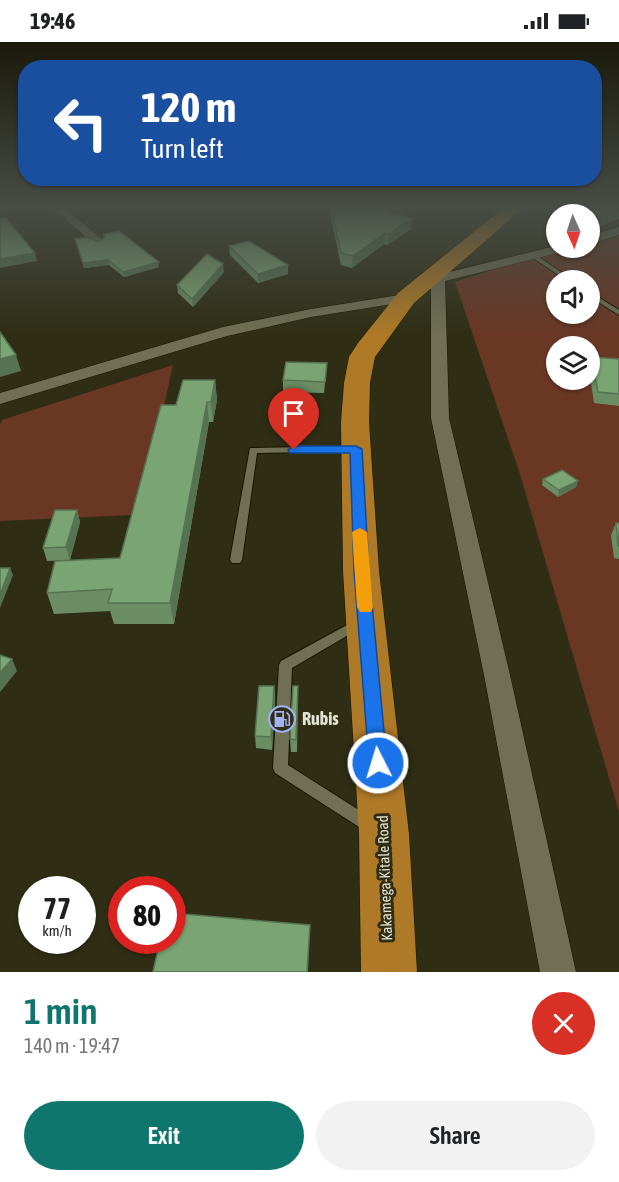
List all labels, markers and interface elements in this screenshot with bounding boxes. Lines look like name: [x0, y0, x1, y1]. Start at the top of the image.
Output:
text: 19:46: [30, 8, 75, 34]
text: 120 m: [141, 83, 236, 131]
icon: left: [42, 84, 120, 162]
text: Turn left: [141, 133, 224, 164]
north arrow: [546, 204, 600, 258]
map controls: [546, 204, 600, 390]
button: sound: [546, 270, 600, 324]
button: layers: [546, 336, 600, 390]
pin: [268, 388, 319, 450]
icon: arrive: [277, 397, 310, 430]
fuel station icon: Rubis: [267, 704, 297, 734]
place label: Rubis: [302, 708, 339, 729]
position arrow: [346, 731, 410, 795]
street label: Kakamega-Kitale Road: [374, 815, 395, 941]
speed limit sign: 80: [108, 876, 186, 954]
text: 77: [43, 891, 71, 925]
text: km/h: [42, 922, 72, 939]
text: 1 min: [24, 990, 98, 1032]
button: close: [532, 992, 595, 1055]
text: 140 m · 19:47: [24, 1034, 120, 1057]
button: Exit: [24, 1101, 304, 1170]
button: Share: [316, 1101, 595, 1170]

